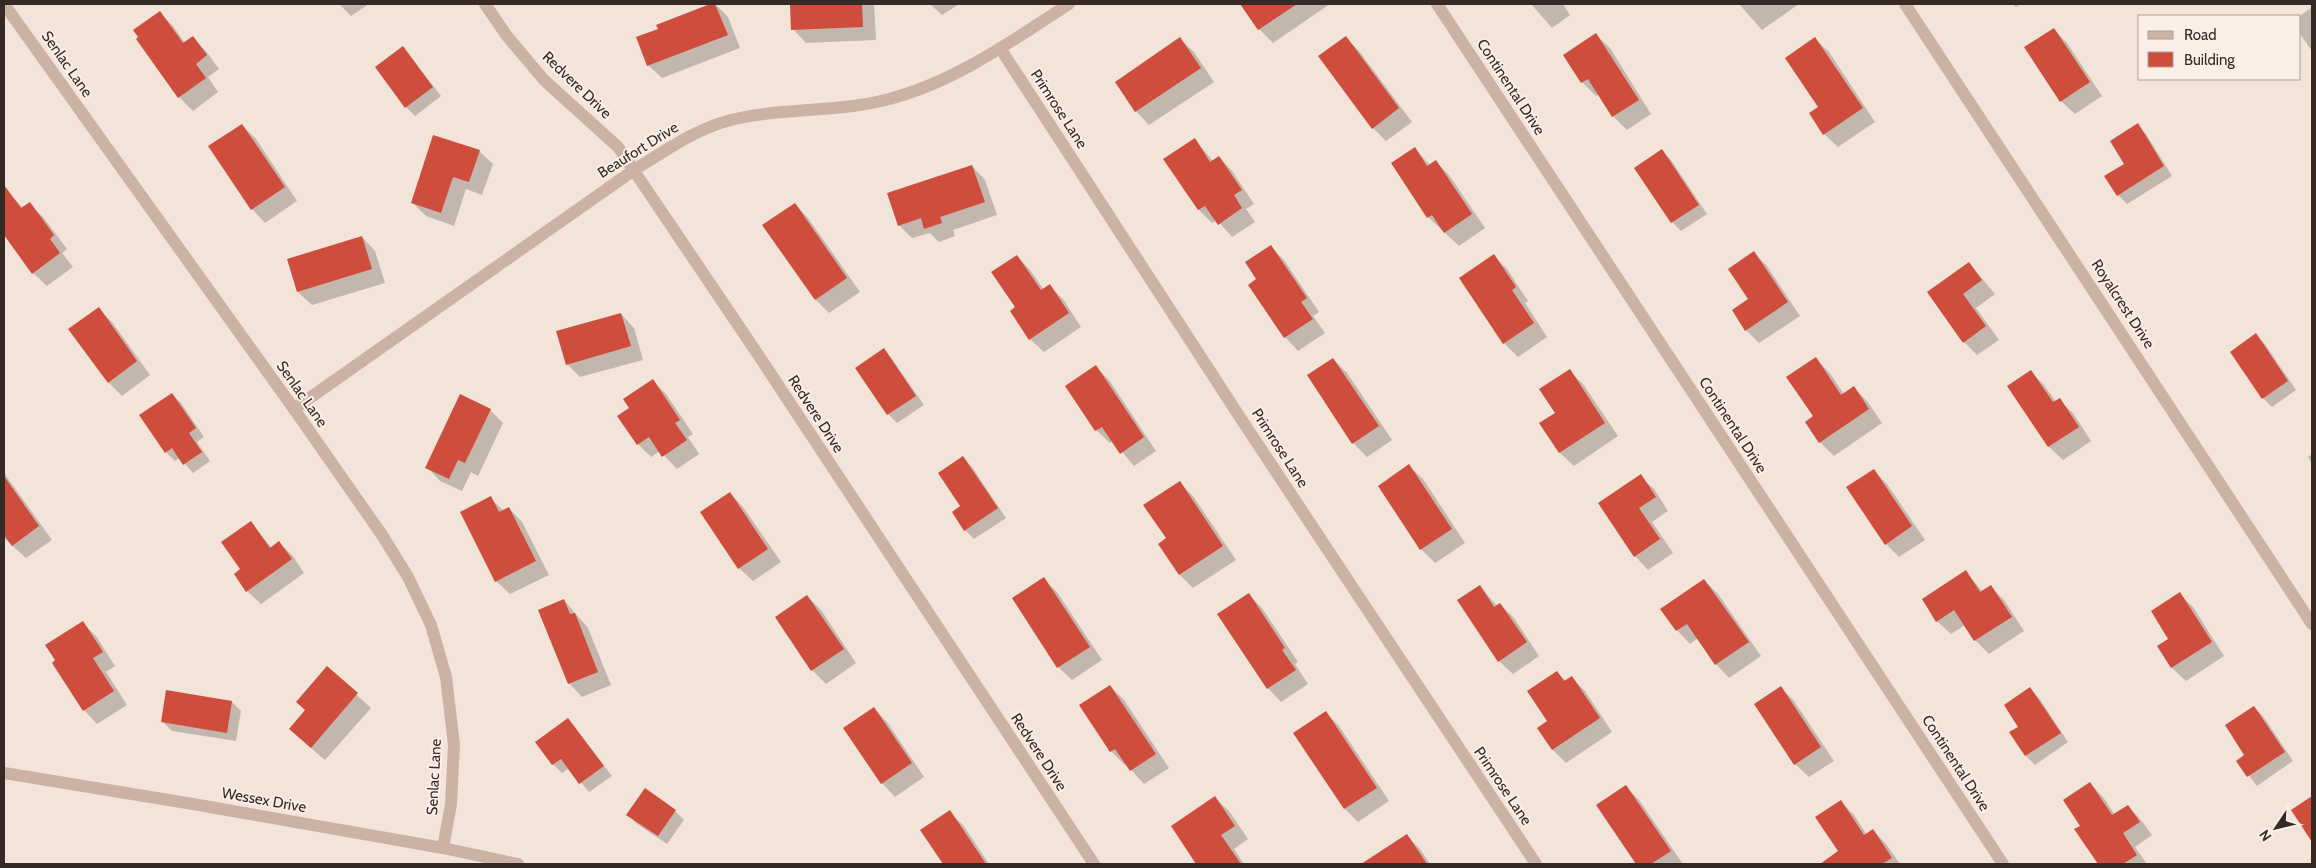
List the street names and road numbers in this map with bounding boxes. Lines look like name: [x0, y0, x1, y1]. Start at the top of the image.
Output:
street label: Senlac Lane: [38, 27, 97, 101]
street label: Continental Drive: [1473, 36, 1549, 139]
street label: Redvere Drive: [539, 48, 615, 123]
street label: Primrose Lane: [1027, 66, 1091, 152]
street label: Beaufort Drive: [594, 118, 682, 182]
street label: Royalcrest Drive: [2088, 256, 2159, 352]
street label: Senlac Lane: [273, 357, 332, 431]
street label: Redvere Drive: [784, 372, 848, 456]
street label: Continental Drive: [1695, 374, 1771, 477]
street label: Primrose Lane: [1248, 405, 1312, 491]
street label: Redvere Drive: [1007, 710, 1071, 794]
street label: Continental Drive: [1918, 712, 1994, 815]
street label: Senlac Lane: [423, 738, 445, 816]
street label: Primrose Lane: [1470, 744, 1536, 829]
street label: Wessex Drive: [220, 784, 308, 816]

